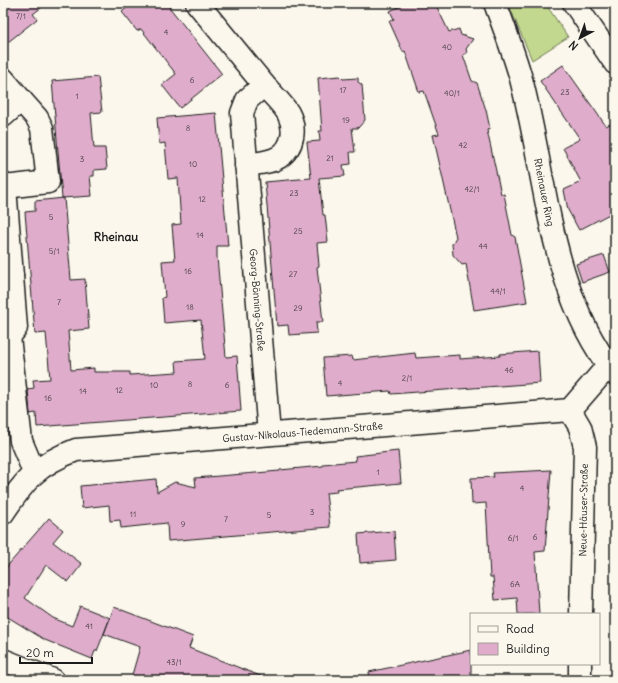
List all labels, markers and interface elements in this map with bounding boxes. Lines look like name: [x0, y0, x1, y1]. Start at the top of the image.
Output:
house number: 7/1: [16, 11, 26, 21]
north arrow: [560, 18, 600, 58]
house number: 4: [164, 27, 169, 37]
text: N: [566, 38, 581, 53]
house number: 40: [442, 42, 452, 52]
house number: 6: [190, 75, 195, 85]
house number: 17: [339, 85, 347, 95]
house number: 23: [561, 87, 570, 97]
house number: 40/1: [444, 88, 460, 98]
house number: 1: [75, 91, 79, 101]
house number: 19: [342, 115, 350, 125]
house number: 8: [186, 123, 191, 133]
house number: 42: [458, 140, 468, 150]
house number: 21: [326, 153, 334, 163]
house number: 3: [80, 154, 85, 164]
street label: Rheinauer Ring: [531, 157, 557, 228]
house number: 10: [189, 159, 197, 169]
house number: 42/1: [464, 184, 480, 194]
house number: 23: [290, 188, 299, 198]
house number: 12: [198, 194, 206, 204]
house number: 5: [49, 212, 54, 222]
house number: 25: [294, 226, 303, 236]
district label: Rheinau: [94, 229, 138, 244]
house number: 14: [196, 230, 204, 240]
house number: 44: [478, 241, 488, 251]
house number: 5/1: [49, 246, 59, 256]
street label: Georg-Bönning-Straße: [246, 248, 268, 352]
house number: 16: [184, 266, 192, 276]
house number: 27: [289, 269, 297, 279]
house number: 44/1: [490, 286, 506, 296]
house number: 7: [57, 297, 61, 307]
house number: 18: [186, 302, 194, 312]
house number: 29: [294, 303, 303, 313]
house number: 46: [504, 365, 514, 375]
house number: 2/1: [402, 373, 412, 383]
house number: 4: [338, 378, 343, 388]
house number: 8: [188, 379, 193, 389]
house number: 10: [150, 380, 158, 390]
house number: 6: [225, 380, 230, 390]
house number: 12: [115, 385, 123, 395]
house number: 14: [79, 386, 87, 396]
house number: 16: [44, 393, 52, 403]
street label: Gustav-Nikolaus-Tiedemann-Straße: [222, 419, 383, 445]
street label: Neue-Häuser-Straße: [576, 463, 591, 557]
house number: 1: [376, 467, 380, 477]
house number: 4: [520, 483, 525, 493]
house number: 3: [310, 507, 315, 517]
house number: 11: [130, 509, 136, 519]
house number: 5: [267, 510, 272, 520]
house number: 7: [224, 514, 228, 524]
house number: 9: [181, 519, 186, 529]
house number: 6: [533, 532, 538, 542]
house number: 6/1: [508, 533, 518, 543]
house number: 6A: [510, 579, 520, 589]
legend: [470, 613, 600, 665]
house number: 41: [85, 621, 93, 631]
text: Road: [506, 621, 534, 636]
scale bar: [20, 639, 92, 665]
text: Building: [506, 641, 550, 656]
text: 20 m: [26, 645, 54, 660]
house number: 43/1: [166, 657, 182, 667]

